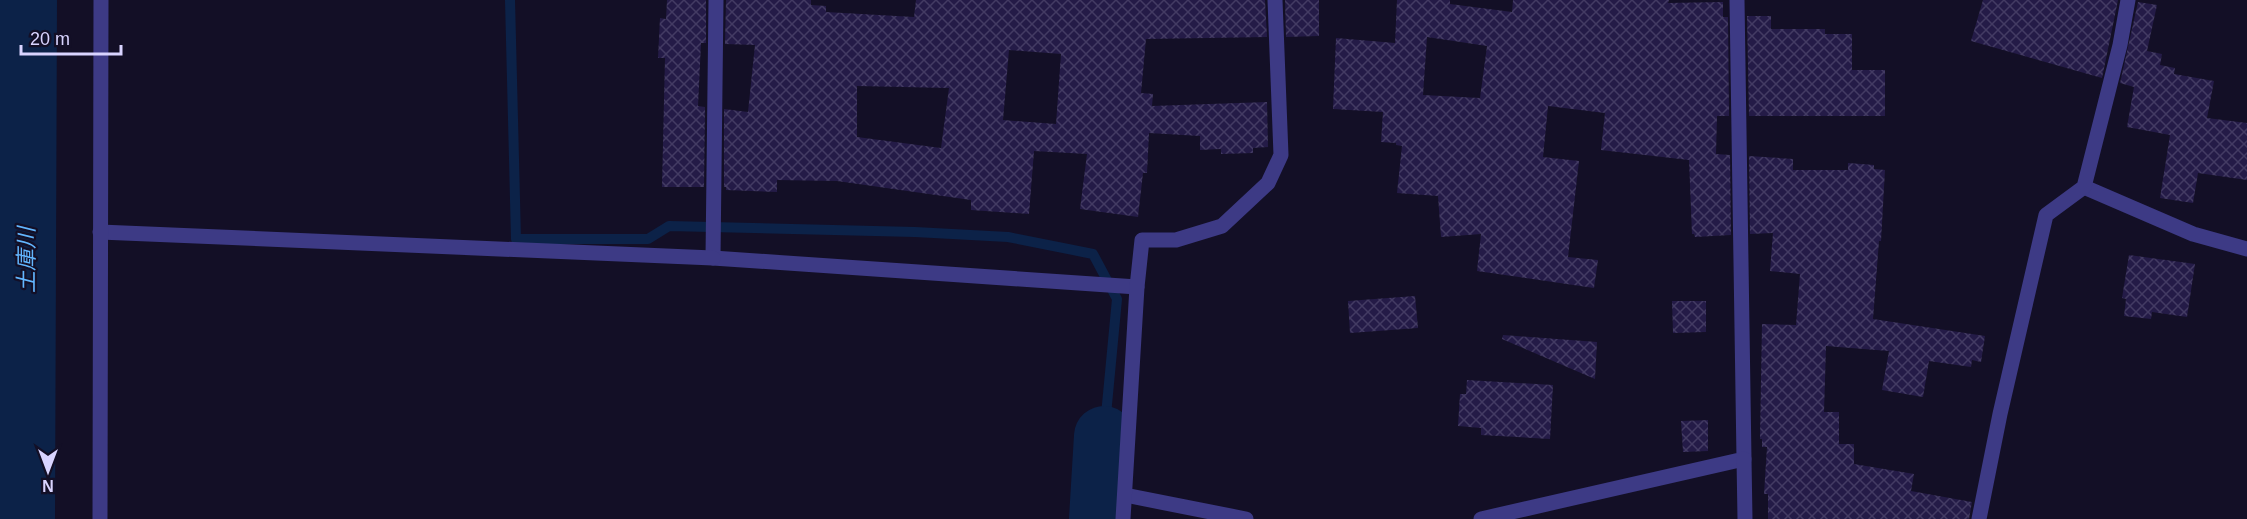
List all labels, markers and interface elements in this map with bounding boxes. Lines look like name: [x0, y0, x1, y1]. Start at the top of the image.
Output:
scale bar: [21, 18, 122, 56]
text: 20 m: [30, 29, 70, 49]
water label: 土庫川: [14, 225, 39, 293]
north arrow: [18, 441, 78, 501]
text: N: [42, 477, 54, 494]

